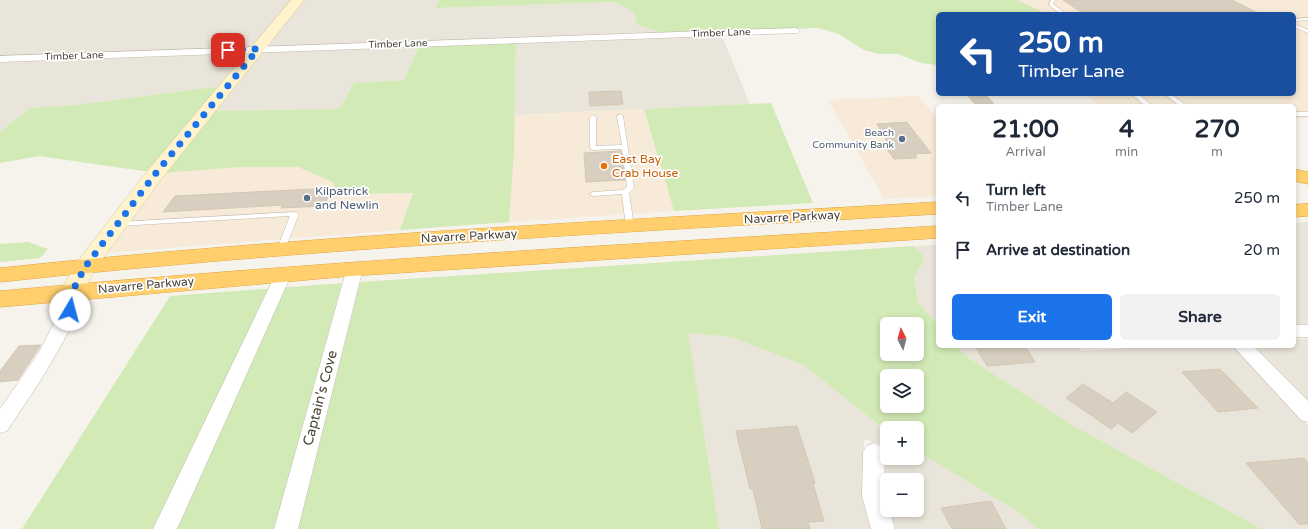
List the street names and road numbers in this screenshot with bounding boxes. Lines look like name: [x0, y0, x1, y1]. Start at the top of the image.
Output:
street label: Timber Lane: [691, 26, 751, 40]
street label: Timber Lane: [368, 37, 428, 51]
street label: Timber Lane: [44, 49, 104, 63]
street label: Navarre Parkway: [744, 207, 841, 227]
street label: Navarre Parkway: [421, 226, 518, 246]
street label: Navarre Parkway: [97, 274, 195, 296]
street label: Captain's Cove: [299, 348, 341, 448]

